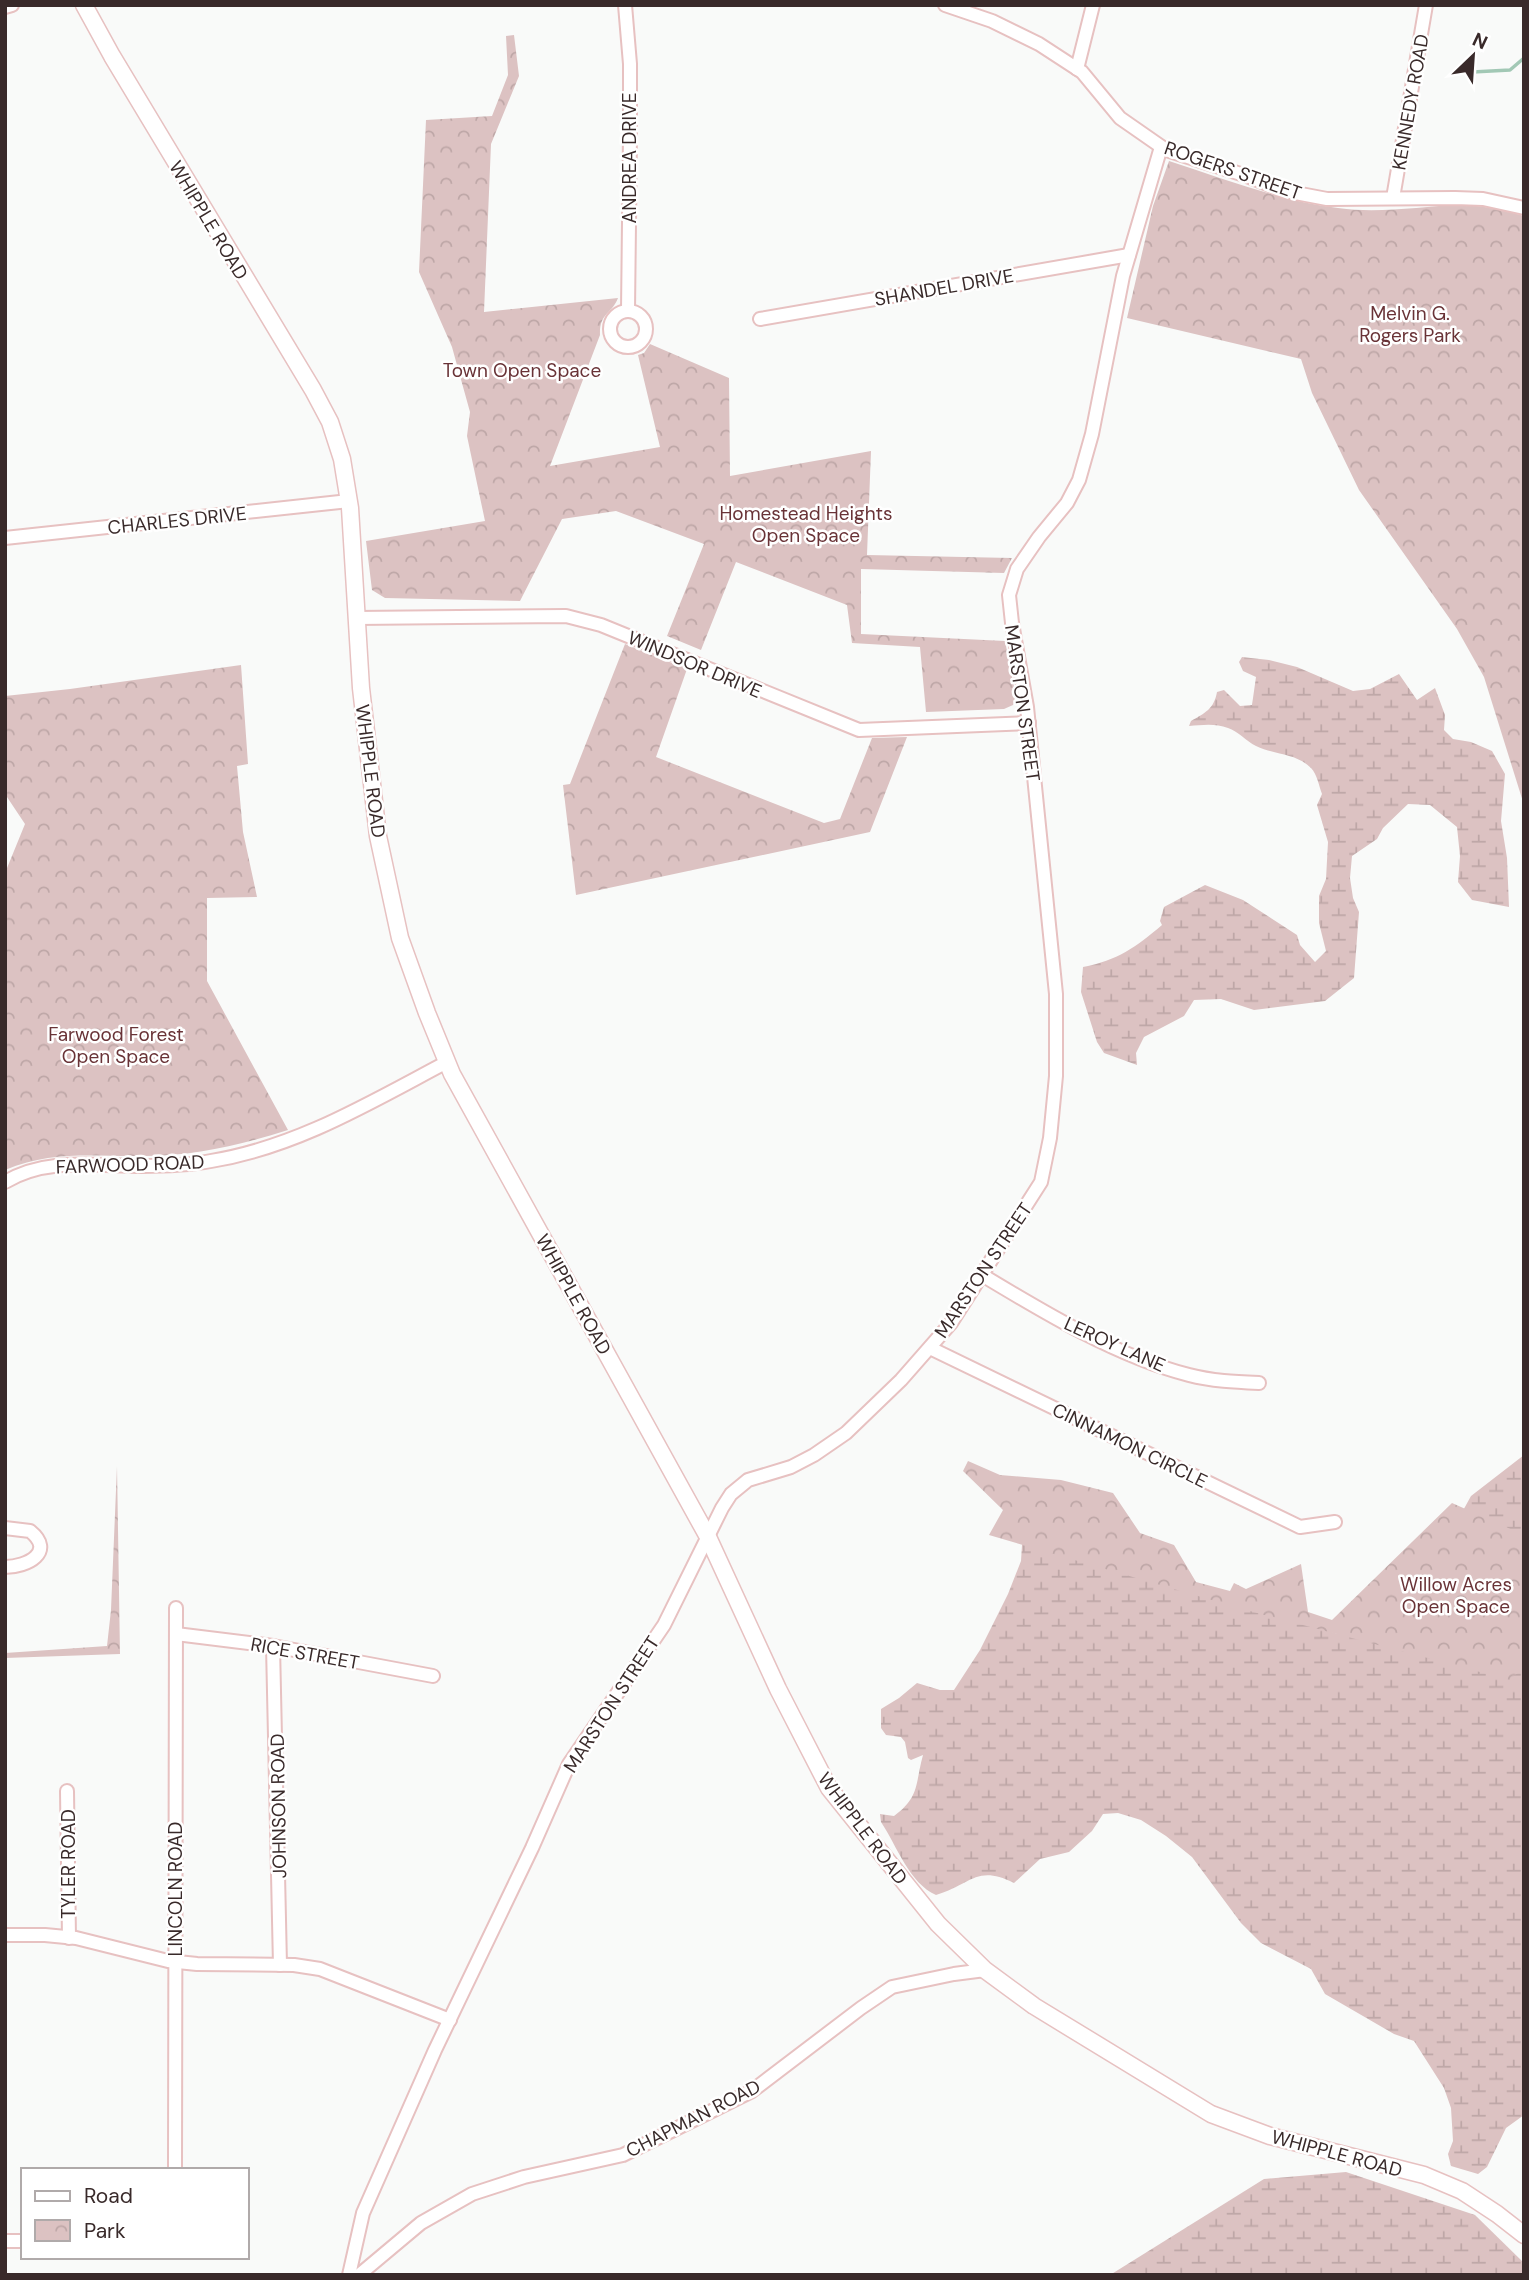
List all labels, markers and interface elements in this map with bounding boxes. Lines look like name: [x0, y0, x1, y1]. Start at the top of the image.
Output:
north arrow: [1438, 21, 1508, 91]
text: N: [1468, 27, 1492, 55]
street label: KENNEDY ROAD: [1386, 32, 1435, 172]
street label: ANDREA DRIVE: [617, 93, 642, 223]
street label: ROGERS STREET: [1161, 135, 1305, 206]
street label: WHIPPLE ROAD: [163, 156, 254, 284]
street label: SHANDEL DRIVE: [873, 263, 1016, 312]
park label: Melvin G. Rogers Park: [1359, 301, 1461, 348]
park label: Town Open Space: [443, 358, 601, 383]
street label: CHARLES DRIVE: [106, 501, 248, 540]
park label: Homestead Heights Open Space: [719, 501, 893, 548]
street label: MARSTON STREET: [999, 623, 1046, 783]
street label: WINDSOR DRIVE: [624, 625, 766, 704]
street label: WHIPPLE ROAD: [350, 703, 391, 839]
park label: Farwood Forest Open Space: [48, 1022, 184, 1069]
street label: FARWOOD ROAD: [55, 1149, 205, 1180]
street label: MARSTON STREET: [929, 1197, 1038, 1343]
street label: WHIPPLE ROAD: [530, 1229, 617, 1359]
street label: LEROY LANE: [1060, 1311, 1169, 1378]
street label: CINNAMON CIRCLE: [1048, 1397, 1211, 1494]
park label: Willow Acres Open Space: [1400, 1572, 1512, 1619]
street label: MARSTON STREET: [558, 1631, 665, 1777]
street label: RICE STREET: [249, 1632, 362, 1675]
street label: JOHNSON ROAD: [265, 1733, 292, 1879]
street label: WHIPPLE ROAD: [812, 1767, 913, 1889]
street label: TYLER ROAD: [56, 1809, 81, 1919]
street label: LINCOLN ROAD: [163, 1822, 188, 1956]
street label: CHAPMAN ROAD: [622, 2074, 765, 2163]
street label: WHIPPLE ROAD: [1269, 2124, 1405, 2183]
legend: [21, 2168, 248, 2259]
text: Road: [84, 2182, 133, 2210]
text: Park: [84, 2217, 126, 2245]

